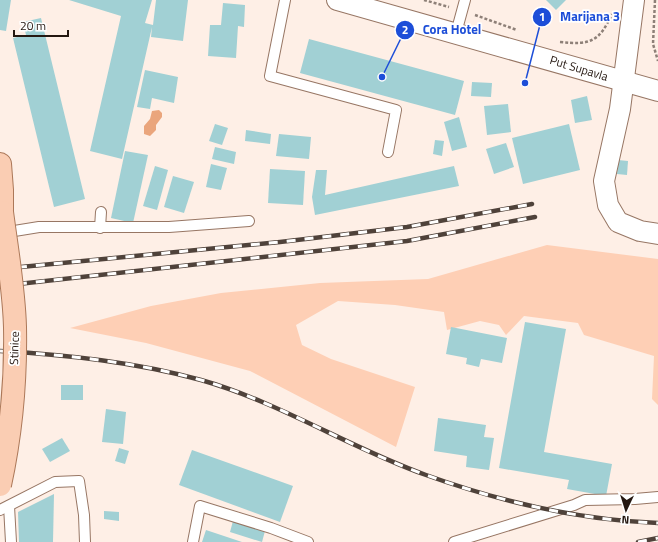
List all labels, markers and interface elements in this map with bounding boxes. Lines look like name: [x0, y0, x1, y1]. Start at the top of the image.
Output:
callout: Marijana 3: [532, 4, 628, 29]
text: Marijana 3: [560, 6, 620, 26]
text: 1: [539, 7, 545, 26]
scale bar: [14, 12, 68, 38]
text: 20 m: [20, 16, 46, 35]
callout: Cora Hotel: [395, 17, 490, 42]
text: Cora Hotel: [423, 19, 481, 39]
text: 2: [402, 20, 408, 39]
street label: Put Supavla: [548, 50, 610, 86]
street label: Stinice: [4, 331, 24, 365]
north arrow: [606, 490, 646, 530]
text: N: [621, 512, 630, 528]

